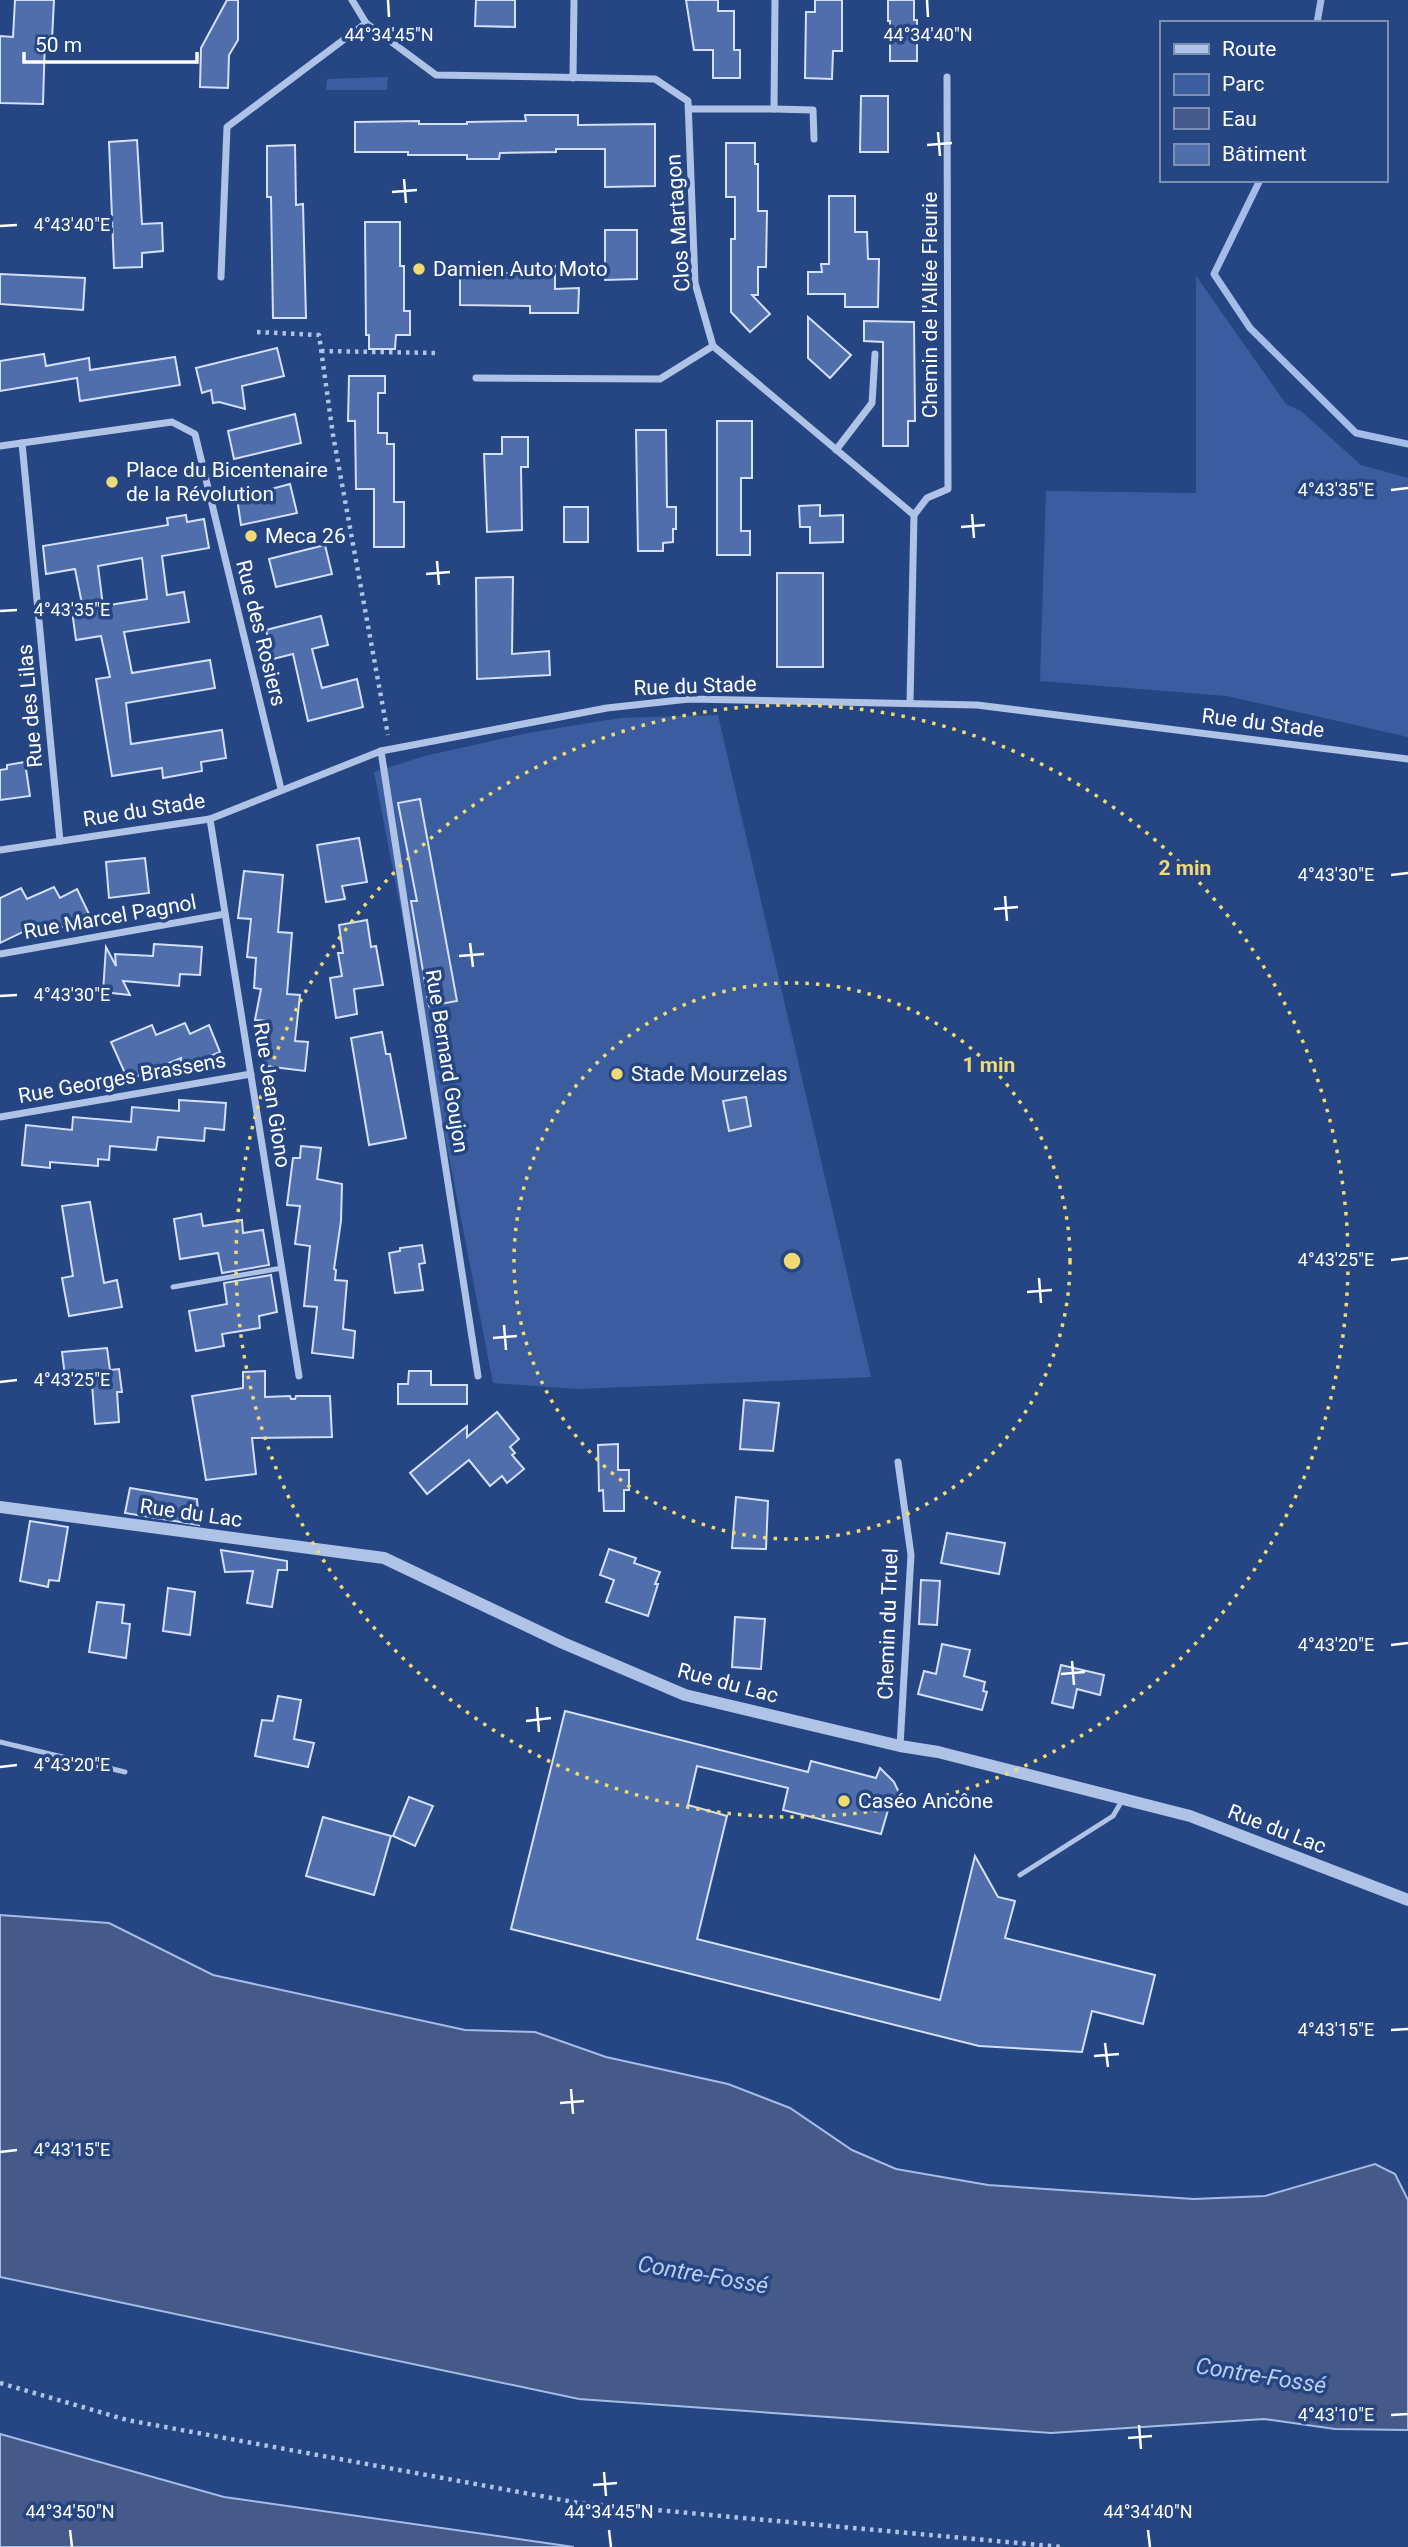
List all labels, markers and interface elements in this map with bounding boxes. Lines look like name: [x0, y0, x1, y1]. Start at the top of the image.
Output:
scale bar: [24, 21, 198, 65]
legend: [1160, 21, 1387, 182]
text: 44°34'45"N: [344, 24, 434, 45]
text: 44°34'40"N: [883, 24, 973, 45]
text: 50 m: [35, 33, 82, 57]
text: Route: [1222, 37, 1277, 61]
text: Parc: [1222, 72, 1264, 96]
text: Eau: [1222, 107, 1257, 131]
text: Bâtiment: [1222, 142, 1307, 166]
street label: Clos Martagon: [661, 153, 695, 293]
street label: Chemin de l'Allée Fleurie: [918, 192, 942, 418]
text: 4°43'40"E: [34, 214, 110, 235]
place label: Damien Auto Moto: [433, 257, 608, 281]
marker: Damien Auto Moto: [411, 261, 427, 277]
place label: Place du Bicentenaire de la Révolution: [126, 458, 328, 506]
marker: Place du Bicentenaire de la Révolution: [104, 474, 120, 490]
text: 4°43'35"E: [1298, 479, 1374, 500]
place label: Meca 26: [265, 524, 346, 548]
marker: Meca 26: [243, 528, 259, 544]
street label: Rue des Rosiers: [231, 557, 291, 709]
text: 4°43'35"E: [34, 599, 110, 620]
street label: Rue des Lilas: [13, 643, 47, 769]
street label: Rue du Stade: [633, 672, 757, 700]
street label: Rue du Stade: [1200, 704, 1326, 742]
street label: Rue du Stade: [81, 789, 207, 831]
text: 2 min: [1159, 856, 1211, 880]
text: 4°43'30"E: [1298, 864, 1374, 885]
street label: Rue Marcel Pagnol: [22, 890, 198, 944]
street label: Rue Bernard Goujon: [421, 967, 473, 1155]
text: 4°43'30"E: [34, 984, 110, 1005]
street label: Rue Jean Giono: [249, 1021, 295, 1169]
street label: Rue Georges Brassens: [16, 1048, 228, 1108]
text: 1 min: [963, 1053, 1015, 1077]
place label: Stade Mourzelas: [631, 1062, 788, 1086]
marker: Stade Mourzelas: [609, 1066, 625, 1082]
centre of rings: [780, 1249, 804, 1273]
text: 4°43'25"E: [1298, 1249, 1374, 1270]
text: 4°43'25"E: [34, 1369, 110, 1390]
street label: Rue du Lac: [138, 1494, 244, 1532]
street label: Chemin du Truel: [873, 1548, 903, 1700]
text: 4°43'20"E: [1298, 1634, 1374, 1655]
street label: Rue du Lac: [675, 1658, 781, 1708]
text: 4°43'20"E: [34, 1754, 110, 1775]
place label: Caséo Ancône: [858, 1789, 993, 1813]
marker: Caséo Ancône: [836, 1793, 852, 1809]
street label: Rue du Lac: [1225, 1799, 1329, 1859]
text: 4°43'15"E: [1298, 2019, 1374, 2040]
text: 4°43'15"E: [34, 2139, 110, 2160]
water label: Contre-Fossé: [636, 2250, 770, 2300]
water label: Contre-Fossé: [1194, 2352, 1328, 2400]
text: 4°43'10"E: [1298, 2404, 1374, 2425]
text: 44°34'50"N: [25, 2501, 115, 2522]
text: 44°34'45"N: [564, 2501, 654, 2522]
text: 44°34'40"N: [1103, 2501, 1193, 2522]

